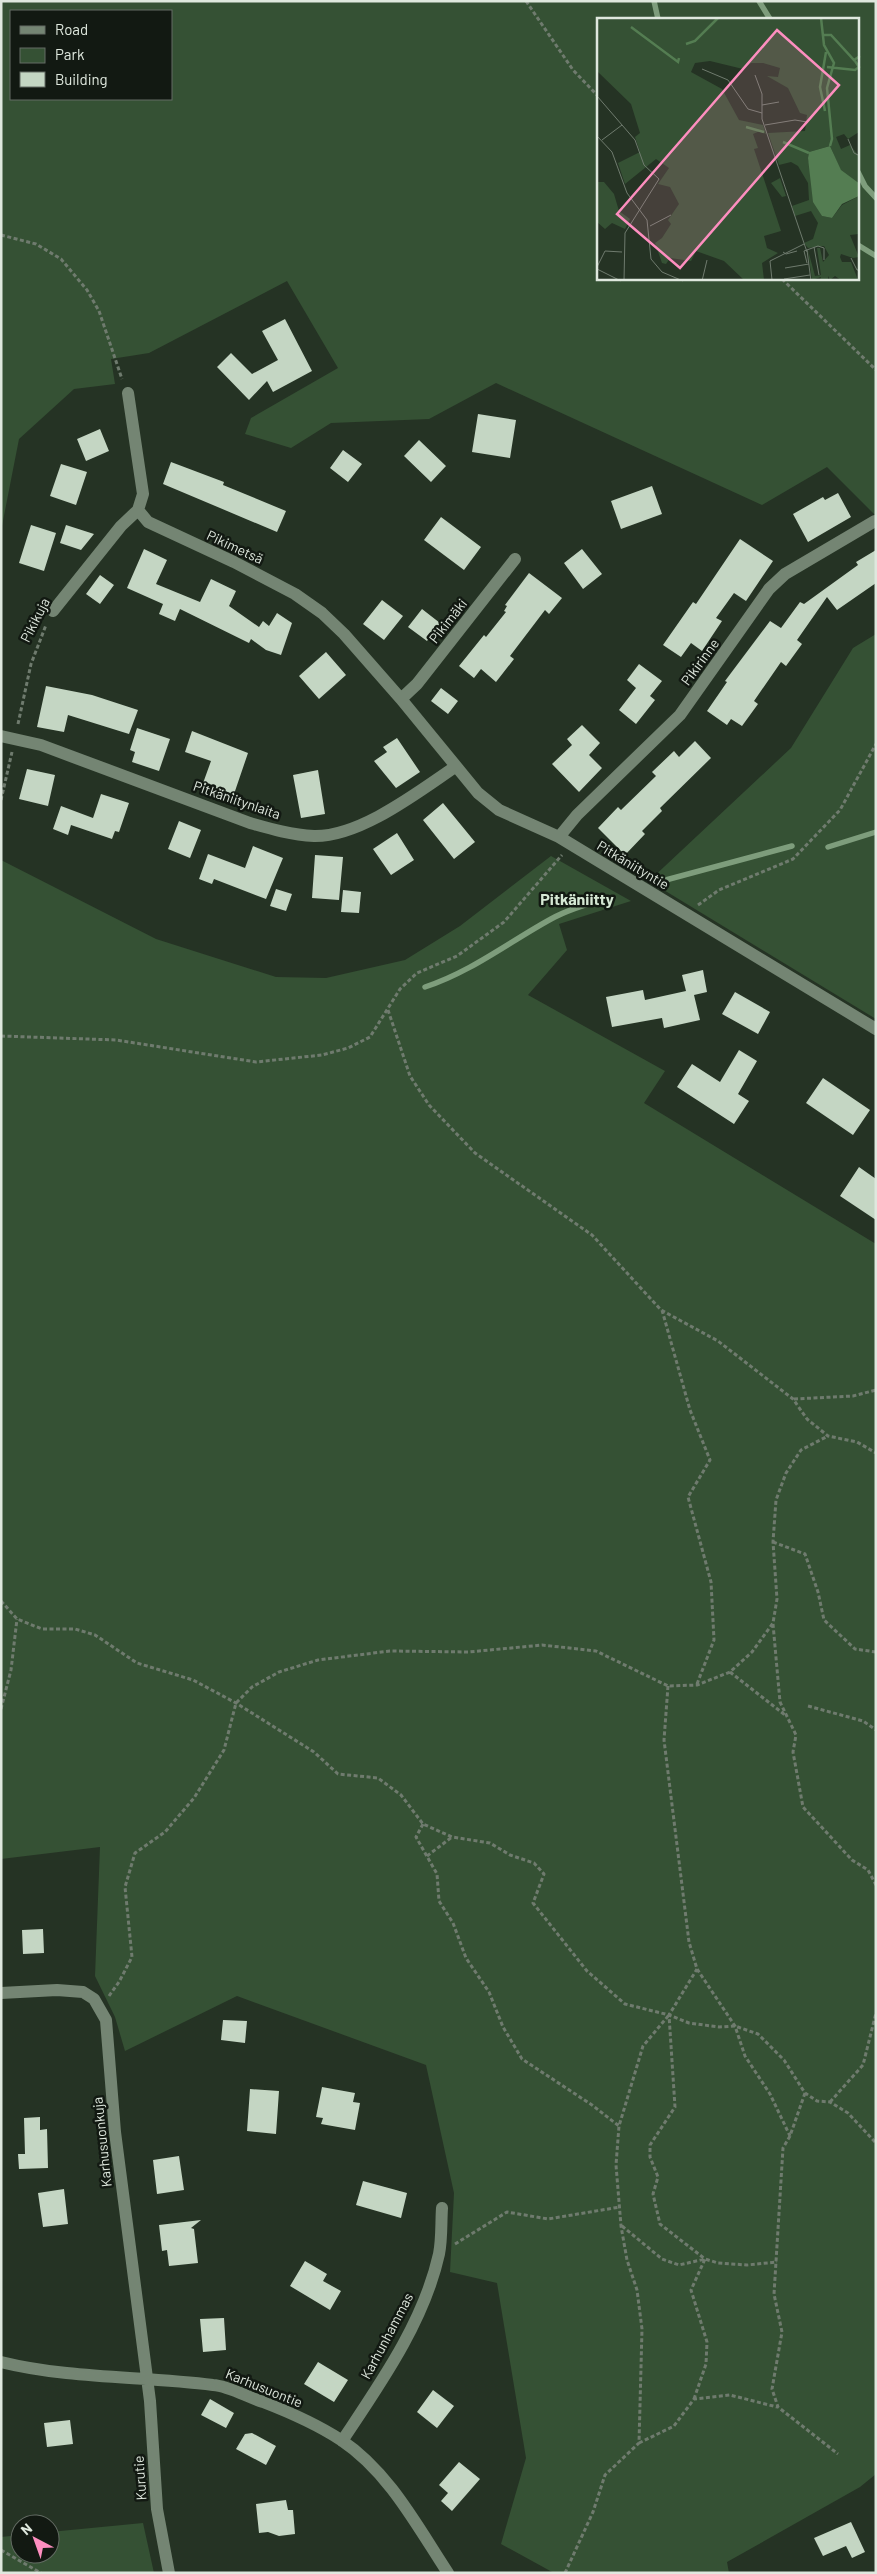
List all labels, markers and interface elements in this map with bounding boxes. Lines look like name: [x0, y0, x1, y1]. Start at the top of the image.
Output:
legend: [10, 10, 172, 100]
inset map: [597, 18, 860, 280]
text: Road: [55, 20, 88, 38]
text: Park: [55, 45, 85, 63]
text: Building: [55, 70, 108, 88]
street label: Pikimetsä: [204, 526, 266, 567]
street label: Pikikuja: [16, 595, 53, 645]
street label: Pikimäki: [425, 595, 470, 646]
street label: Pikirinne: [677, 635, 722, 688]
street label: Pitkäniitynlaita: [191, 777, 283, 822]
street label: Pitkäniityntie: [594, 836, 672, 893]
district label: Pitkäniitty: [540, 889, 614, 908]
street label: Karhusuonkuja: [88, 2096, 115, 2188]
street label: Karhunhammas: [357, 2290, 417, 2382]
street label: Karhusuontie: [223, 2364, 305, 2411]
street label: Kurutie: [129, 2455, 150, 2501]
north arrow: [10, 2514, 60, 2564]
text: N: [17, 2519, 35, 2538]

